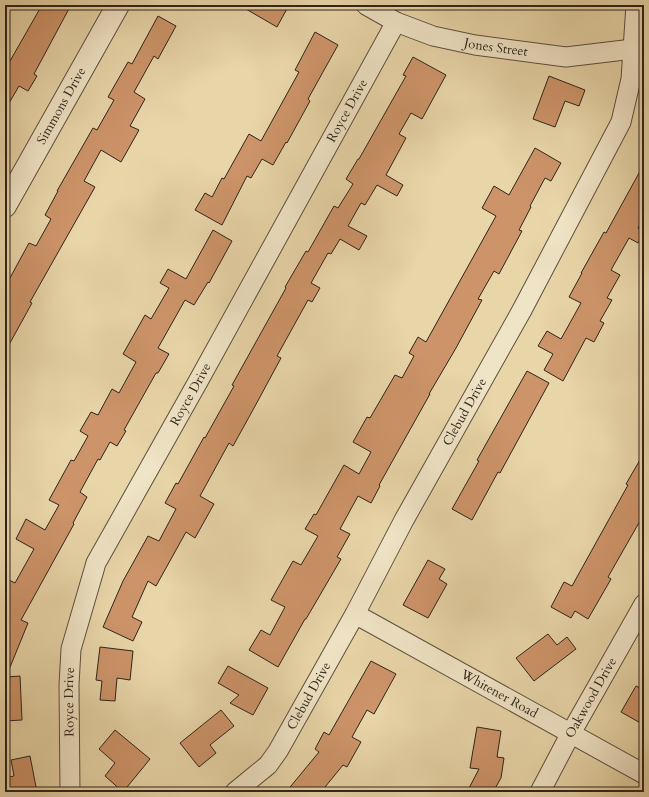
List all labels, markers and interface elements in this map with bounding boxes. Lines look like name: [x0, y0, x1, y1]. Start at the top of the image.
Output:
street label: Jones Street: [460, 33, 529, 61]
street label: Simmons Drive: [32, 64, 90, 148]
street label: Royce Drive: [322, 76, 372, 146]
street label: Royce Drive: [166, 360, 216, 429]
street label: Clebud Drive: [438, 375, 491, 449]
street label: Oakwood Drive: [561, 654, 621, 742]
street label: Clebud Drive: [283, 659, 335, 733]
street label: Whitener Road: [457, 665, 541, 722]
street label: Royce Drive: [60, 667, 79, 737]

